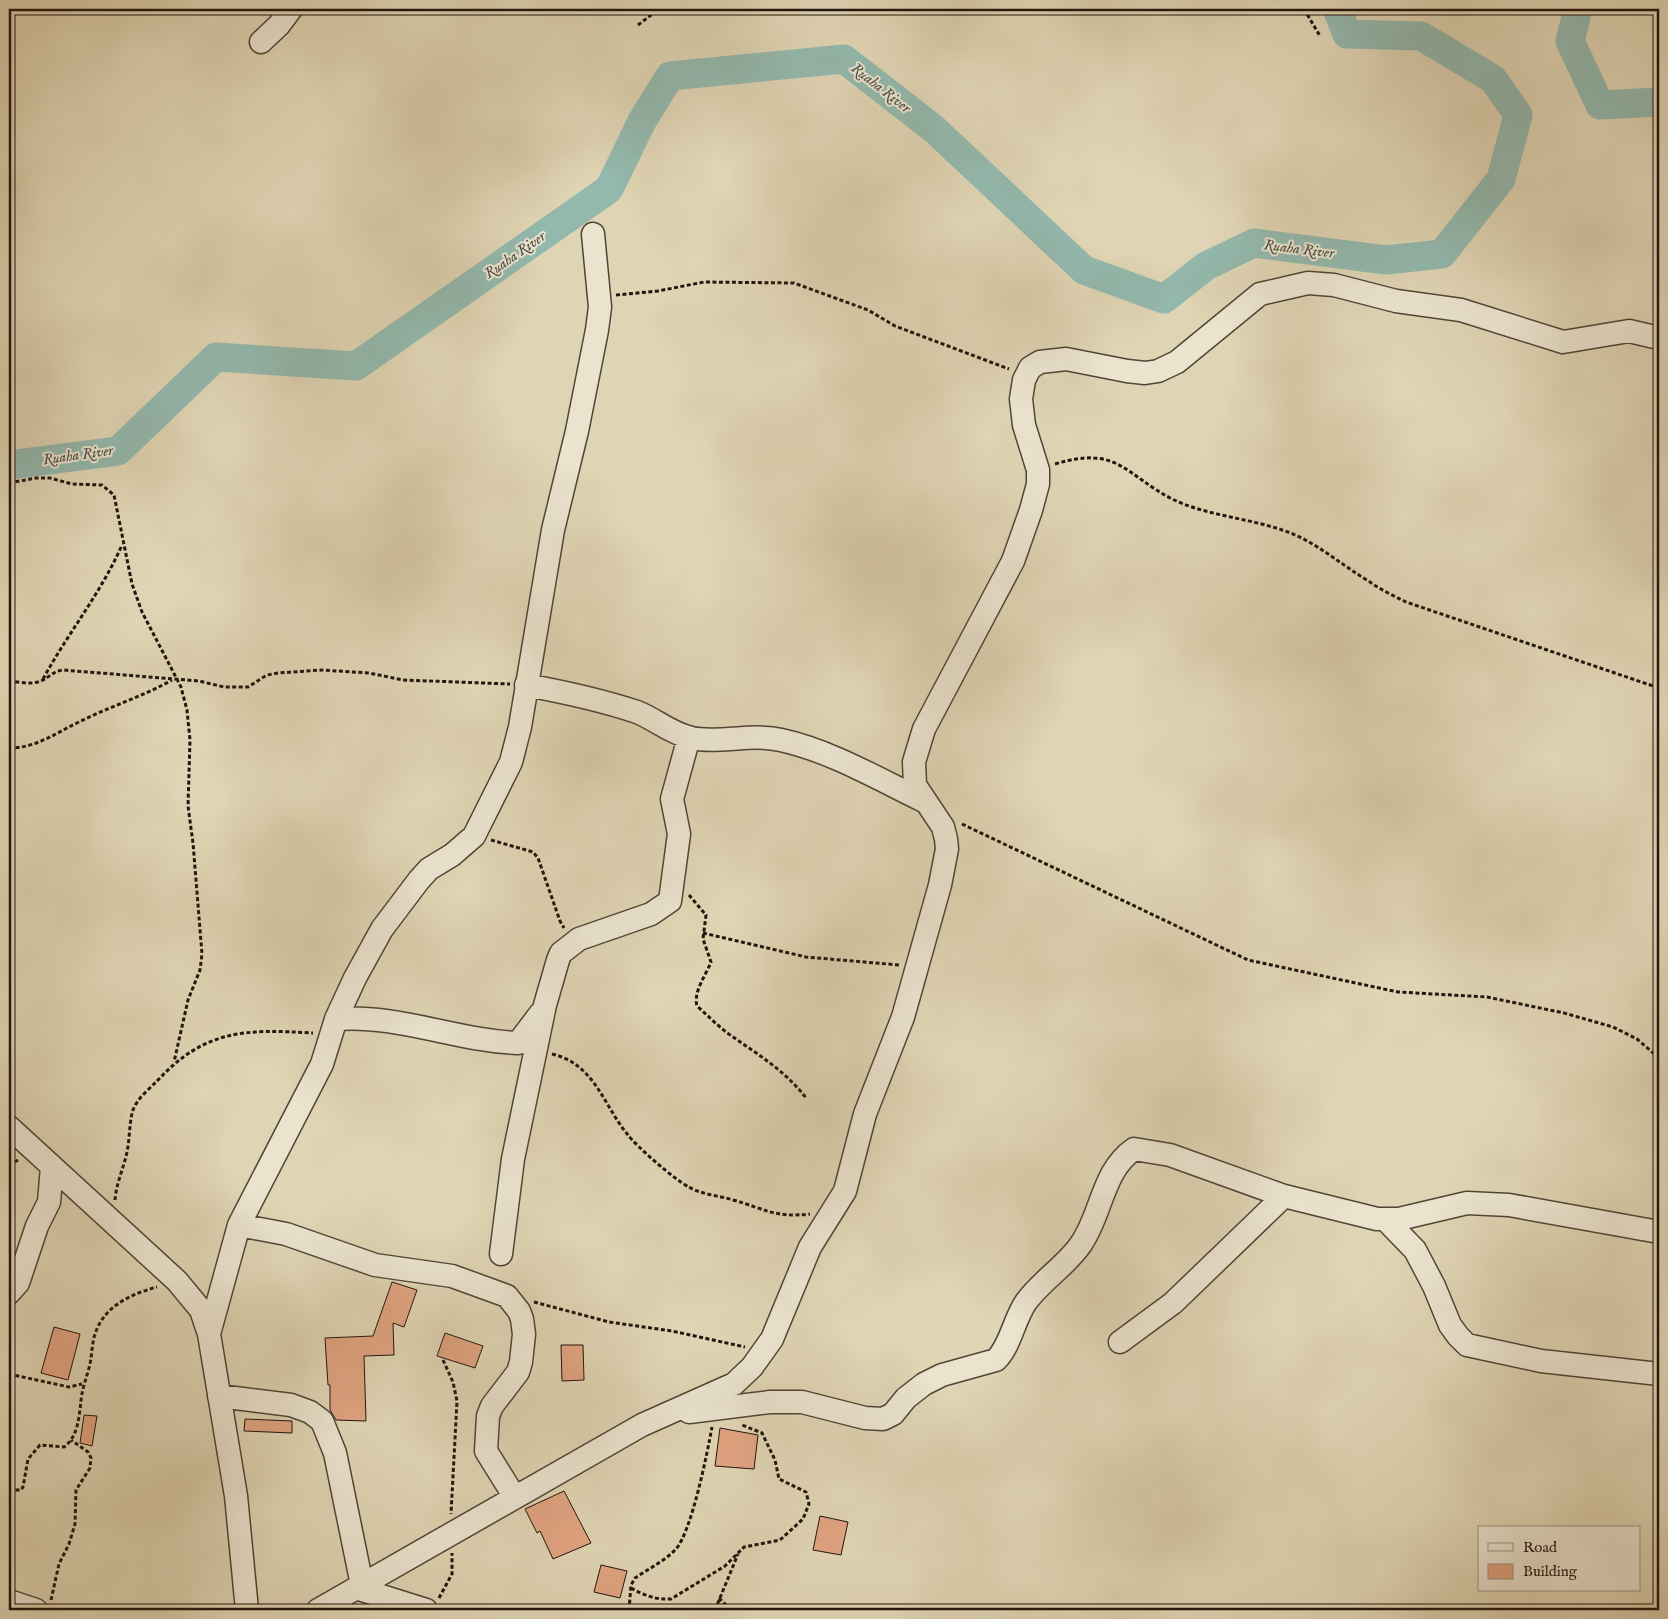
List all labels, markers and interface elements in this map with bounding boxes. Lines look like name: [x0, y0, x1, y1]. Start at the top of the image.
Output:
water label: Ruaha River: [847, 59, 915, 118]
water label: Ruaha River: [481, 226, 550, 283]
water label: Ruaha River: [1263, 235, 1336, 263]
water label: Ruaha River: [42, 441, 115, 469]
legend: [1478, 1526, 1640, 1592]
text: Road: [1523, 1538, 1558, 1557]
text: Building: [1523, 1562, 1578, 1581]

